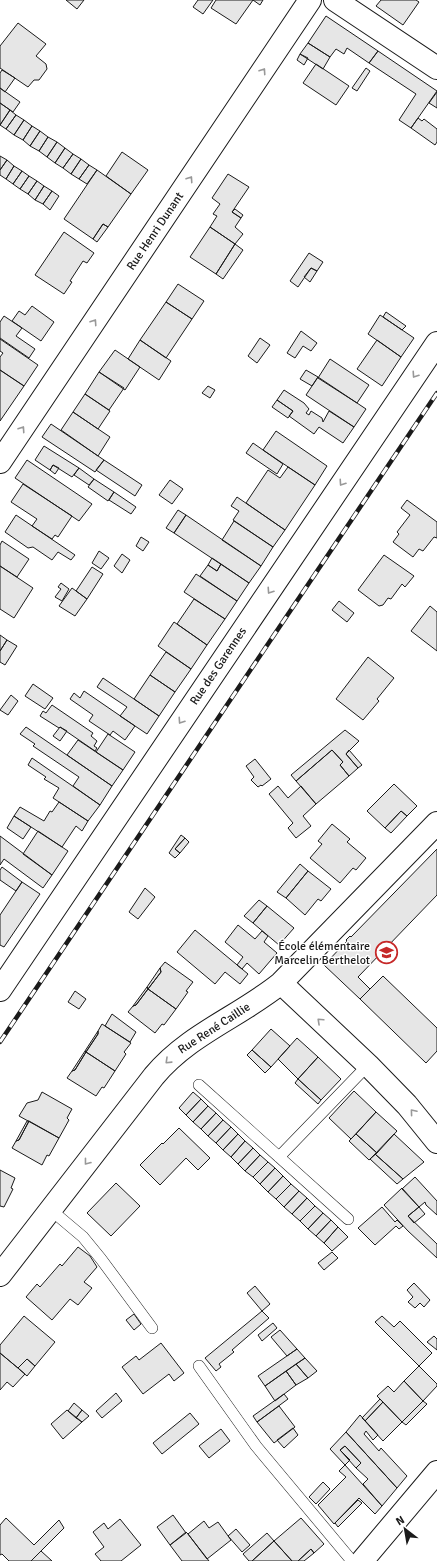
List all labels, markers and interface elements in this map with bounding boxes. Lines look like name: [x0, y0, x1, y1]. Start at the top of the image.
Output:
one-way arrow: [258, 68, 266, 75]
one-way arrow: [185, 176, 193, 183]
street label: Rue Henri Dunant: [124, 189, 187, 273]
one-way arrow: [89, 319, 96, 326]
one-way arrow: [412, 371, 420, 378]
one-way arrow: [17, 427, 24, 434]
one-way arrow: [339, 479, 347, 486]
one-way arrow: [268, 586, 275, 593]
street label: Rue des Garennes: [187, 624, 250, 708]
one-way arrow: [179, 717, 186, 724]
place label: École élémentaire Marcelin Berthelot: [274, 939, 370, 968]
school or university icon: École élémentaire Marcelin Berthelot: [373, 940, 399, 966]
street label: Rue René Caillie: [175, 1000, 253, 1057]
one-way arrow: [317, 1018, 325, 1026]
one-way arrow: [165, 1056, 173, 1063]
one-way arrow: [410, 1109, 417, 1117]
one-way arrow: [85, 1158, 92, 1165]
north arrow: [385, 1509, 425, 1549]
text: N: [393, 1513, 407, 1528]

